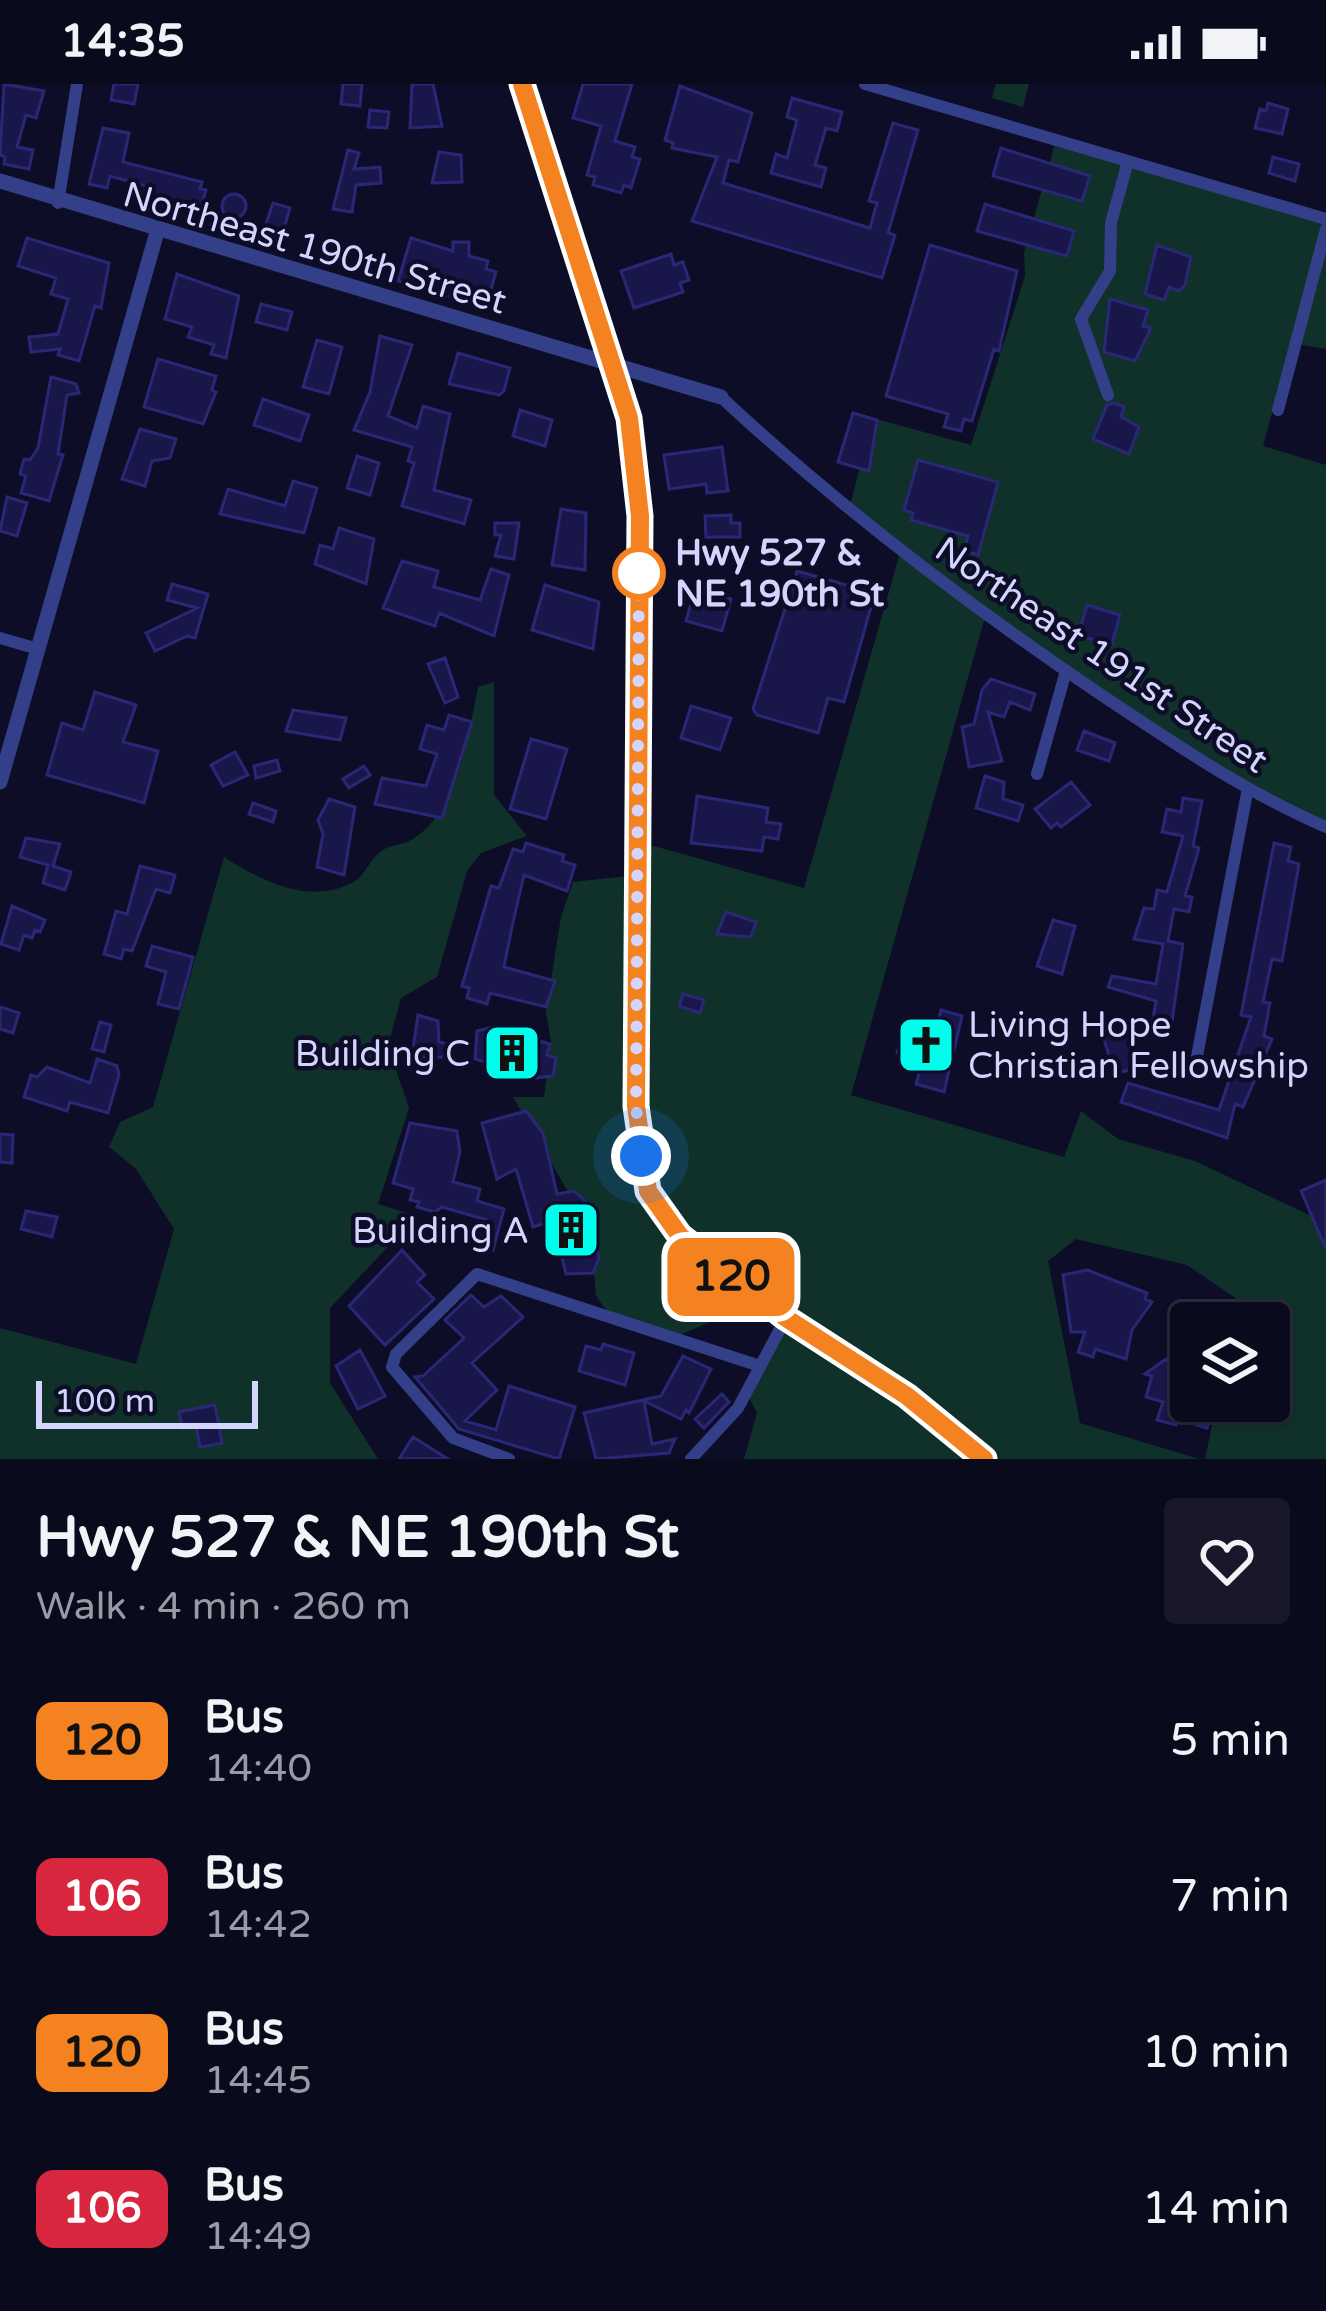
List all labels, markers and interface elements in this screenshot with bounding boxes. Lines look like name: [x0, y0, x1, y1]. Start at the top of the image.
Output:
text: 14:35: [60, 15, 185, 69]
street label: Northeast 190th Street: [118, 173, 511, 324]
street label: Northeast 191st Street: [927, 528, 1276, 783]
place label: Hwy 527 & NE 190th St: [675, 532, 884, 616]
marker: Hwy 527 & NE 190th St: [614, 548, 664, 598]
place label: Living Hope Christian Fellowship: [968, 1004, 1309, 1088]
church icon: Living Hope Christian Fellowship: [895, 1014, 957, 1076]
building icon: Building C: [481, 1022, 543, 1084]
place label: Building C: [295, 1033, 470, 1076]
your location: [611, 1126, 671, 1186]
building icon: Building A: [540, 1199, 602, 1261]
place label: Building A: [352, 1210, 529, 1253]
line badge: 120: [662, 1238, 800, 1316]
text: 120: [691, 1251, 771, 1302]
map controls: [1170, 1302, 1290, 1422]
button: layers: [1170, 1302, 1290, 1422]
scale bar: [36, 1375, 258, 1428]
text: 100 m: [54, 1382, 155, 1421]
button: heart: [1164, 1498, 1290, 1624]
text: Hwy 527 & NE 190th St: [36, 1504, 679, 1572]
text: Walk · 4 min · 260 m: [36, 1583, 411, 1630]
text: Bus: [204, 1691, 284, 1745]
text: 5 min: [1170, 1714, 1290, 1768]
text: 120: [62, 1715, 142, 1766]
text: 14:40: [204, 1745, 312, 1792]
text: Bus: [204, 1847, 284, 1901]
text: 7 min: [1170, 1870, 1290, 1924]
text: 106: [62, 1871, 142, 1922]
text: 14:42: [204, 1901, 312, 1948]
text: Bus: [204, 2003, 284, 2057]
text: 10 min: [1142, 2026, 1290, 2080]
text: 120: [62, 2027, 142, 2078]
text: 14:45: [204, 2057, 312, 2104]
text: Bus: [204, 2159, 284, 2213]
text: 14 min: [1142, 2182, 1290, 2236]
text: 106: [62, 2183, 142, 2234]
text: 14:49: [204, 2213, 312, 2260]

